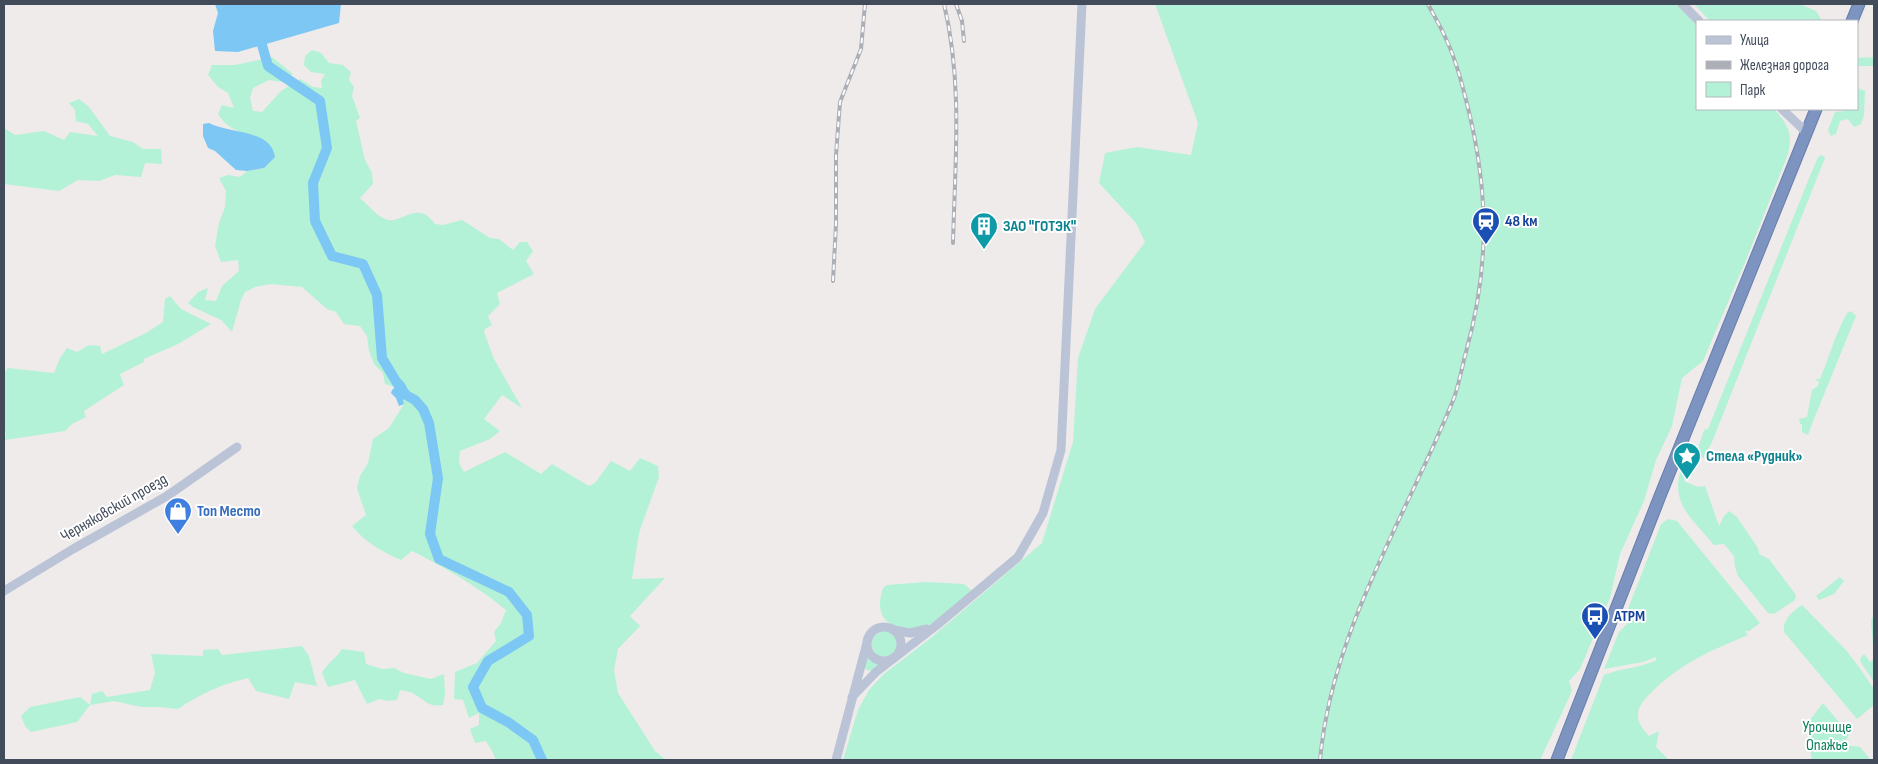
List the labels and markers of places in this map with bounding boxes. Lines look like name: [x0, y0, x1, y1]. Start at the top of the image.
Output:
station icon: 48 км: [1471, 206, 1501, 245]
building icon: ЗАО "ГОТЭК": [969, 211, 999, 250]
place label: 48 км: [1505, 212, 1537, 231]
place label: ЗАО "ГОТЭК": [1003, 217, 1076, 236]
place icon: Стела «Рудник»: [1672, 441, 1702, 480]
place label: Стела «Рудник»: [1706, 447, 1802, 466]
shop icon: Топ Место: [163, 496, 193, 535]
place label: Топ Место: [197, 502, 261, 521]
bus stop icon: АТРМ: [1580, 601, 1610, 640]
place label: АТРМ: [1613, 607, 1645, 626]

